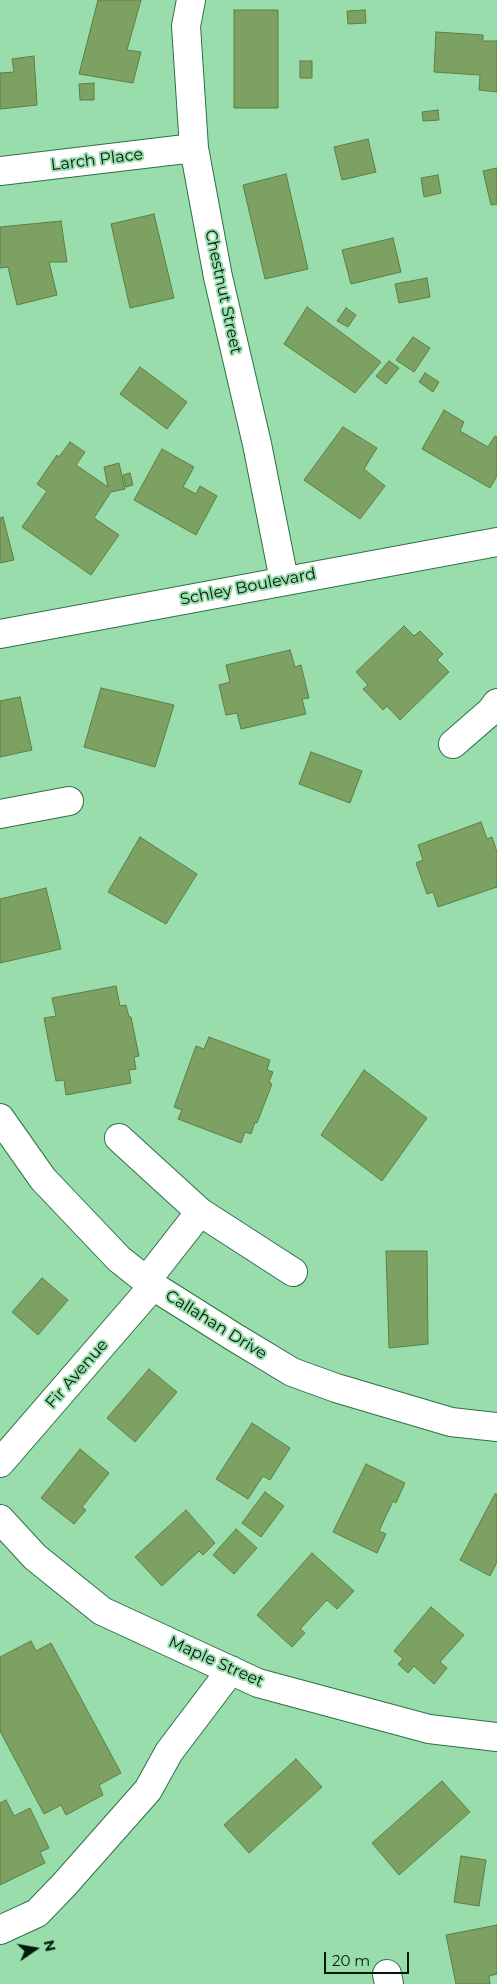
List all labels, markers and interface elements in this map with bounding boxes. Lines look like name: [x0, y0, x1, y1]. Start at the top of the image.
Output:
street label: Larch Place: [50, 145, 144, 175]
street label: Chestnut Street: [200, 228, 246, 356]
street label: Schley Boulevard: [179, 564, 317, 610]
street label: Callahan Drive: [162, 1286, 270, 1364]
street label: Fir Avenue: [42, 1335, 112, 1413]
street label: Maple Street: [165, 1632, 267, 1692]
north arrow: [10, 1924, 60, 1974]
text: N: [40, 1938, 60, 1953]
scale bar: [327, 1942, 412, 1974]
text: 20 m: [332, 1951, 370, 1970]

